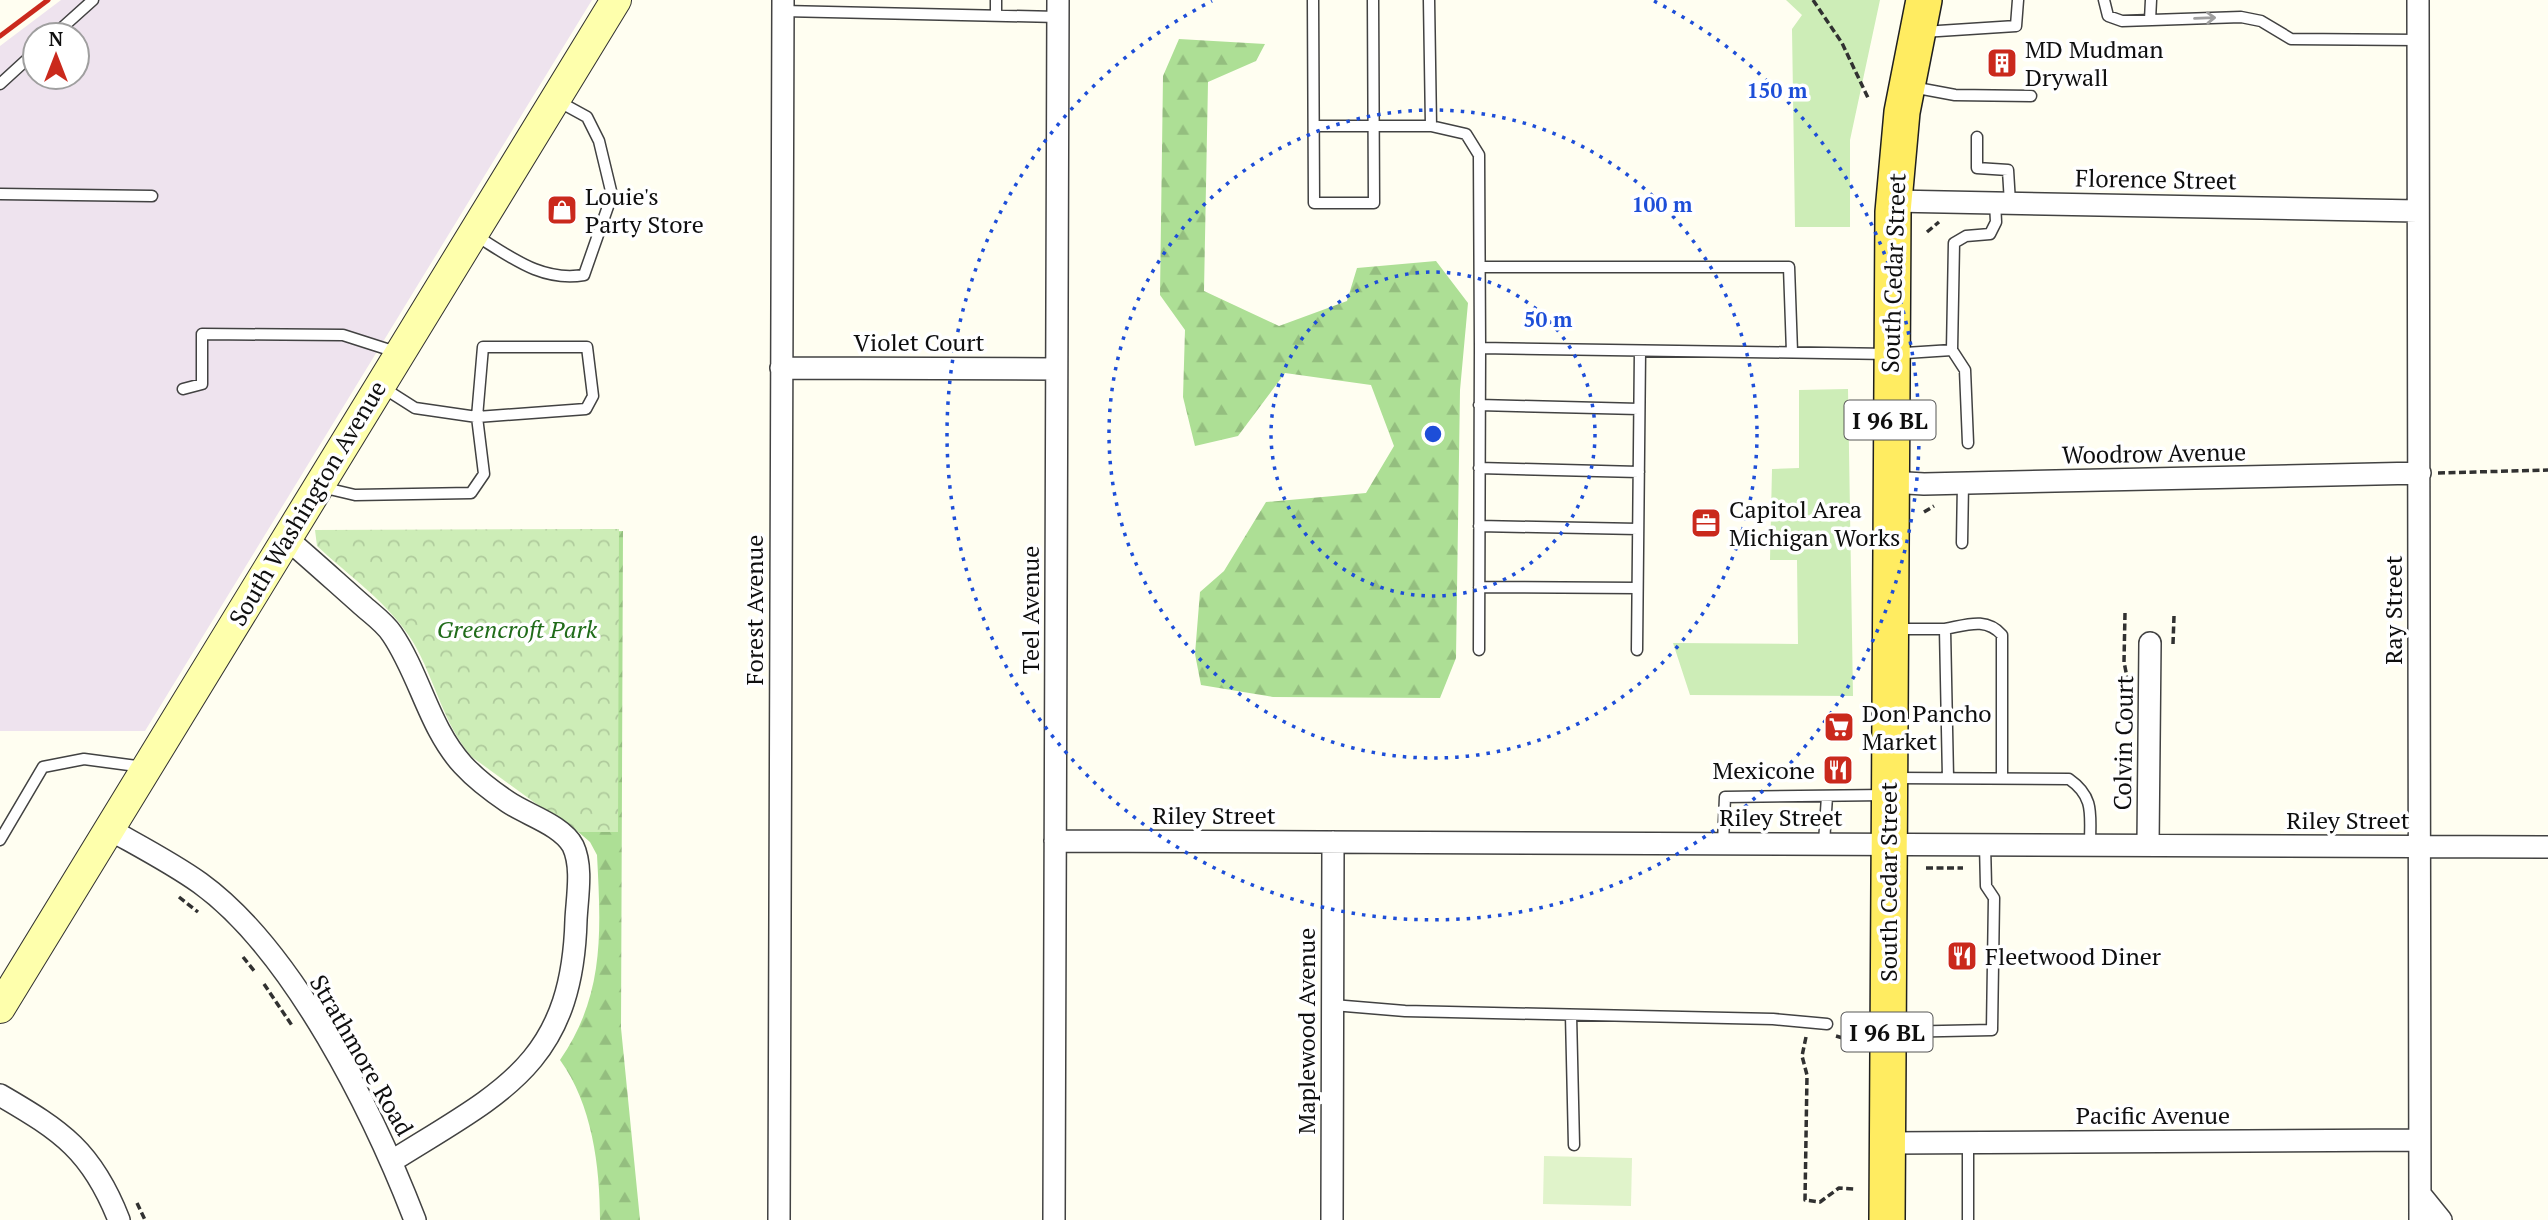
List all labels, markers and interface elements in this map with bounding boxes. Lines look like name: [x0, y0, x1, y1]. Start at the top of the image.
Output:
one-way arrow: [2194, 12, 2217, 25]
north arrow: [21, 21, 91, 91]
text: N: [49, 26, 64, 51]
place label: MD Mudman Drywall: [2025, 33, 2164, 93]
building icon: MD Mudman Drywall: [1985, 46, 2019, 80]
text: 150 m: [1747, 76, 1808, 104]
street label: Florence Street: [2075, 162, 2237, 196]
street label: South Cedar Street: [1874, 172, 1912, 374]
place label: Louie's Party Store: [585, 180, 704, 240]
text: 100 m: [1632, 190, 1693, 218]
shop icon: Louie's Party Store: [545, 193, 579, 227]
text: 50 m: [1524, 305, 1573, 333]
street label: Violet Court: [854, 326, 985, 358]
street label: South Washington Avenue: [221, 374, 393, 632]
road number: I 96 BL: [1844, 400, 1936, 440]
centre of rings: [1421, 422, 1445, 446]
street label: Woodrow Avenue: [2062, 435, 2246, 471]
place label: Capitol Area Michigan Works: [1729, 493, 1900, 553]
office icon: Capitol Area Michigan Works: [1689, 506, 1723, 540]
street label: Forest Avenue: [738, 535, 770, 685]
street label: Teel Avenue: [1014, 546, 1046, 674]
street label: Ray Street: [2377, 555, 2409, 665]
park label: Greencroft Park: [437, 613, 598, 645]
street label: Colvin Court: [2106, 675, 2140, 811]
place label: Don Pancho Market: [1862, 697, 1992, 757]
supermarket icon: Don Pancho Market: [1822, 710, 1856, 744]
restaurant icon: Mexicone: [1821, 753, 1855, 787]
place label: Mexicone: [1713, 754, 1815, 786]
street label: South Cedar Street: [1872, 782, 1904, 982]
street label: Riley Street: [1152, 799, 1276, 831]
street label: Riley Street: [1719, 801, 1843, 833]
street label: Riley Street: [2286, 804, 2410, 836]
street label: Maplewood Avenue: [1290, 928, 1322, 1134]
restaurant icon: Fleetwood Diner: [1945, 939, 1979, 973]
place label: Fleetwood Diner: [1985, 940, 2162, 972]
street label: Strathmore Road: [303, 969, 421, 1141]
road number: I 96 BL: [1842, 1012, 1932, 1051]
street label: Pacific Avenue: [2076, 1099, 2230, 1131]

